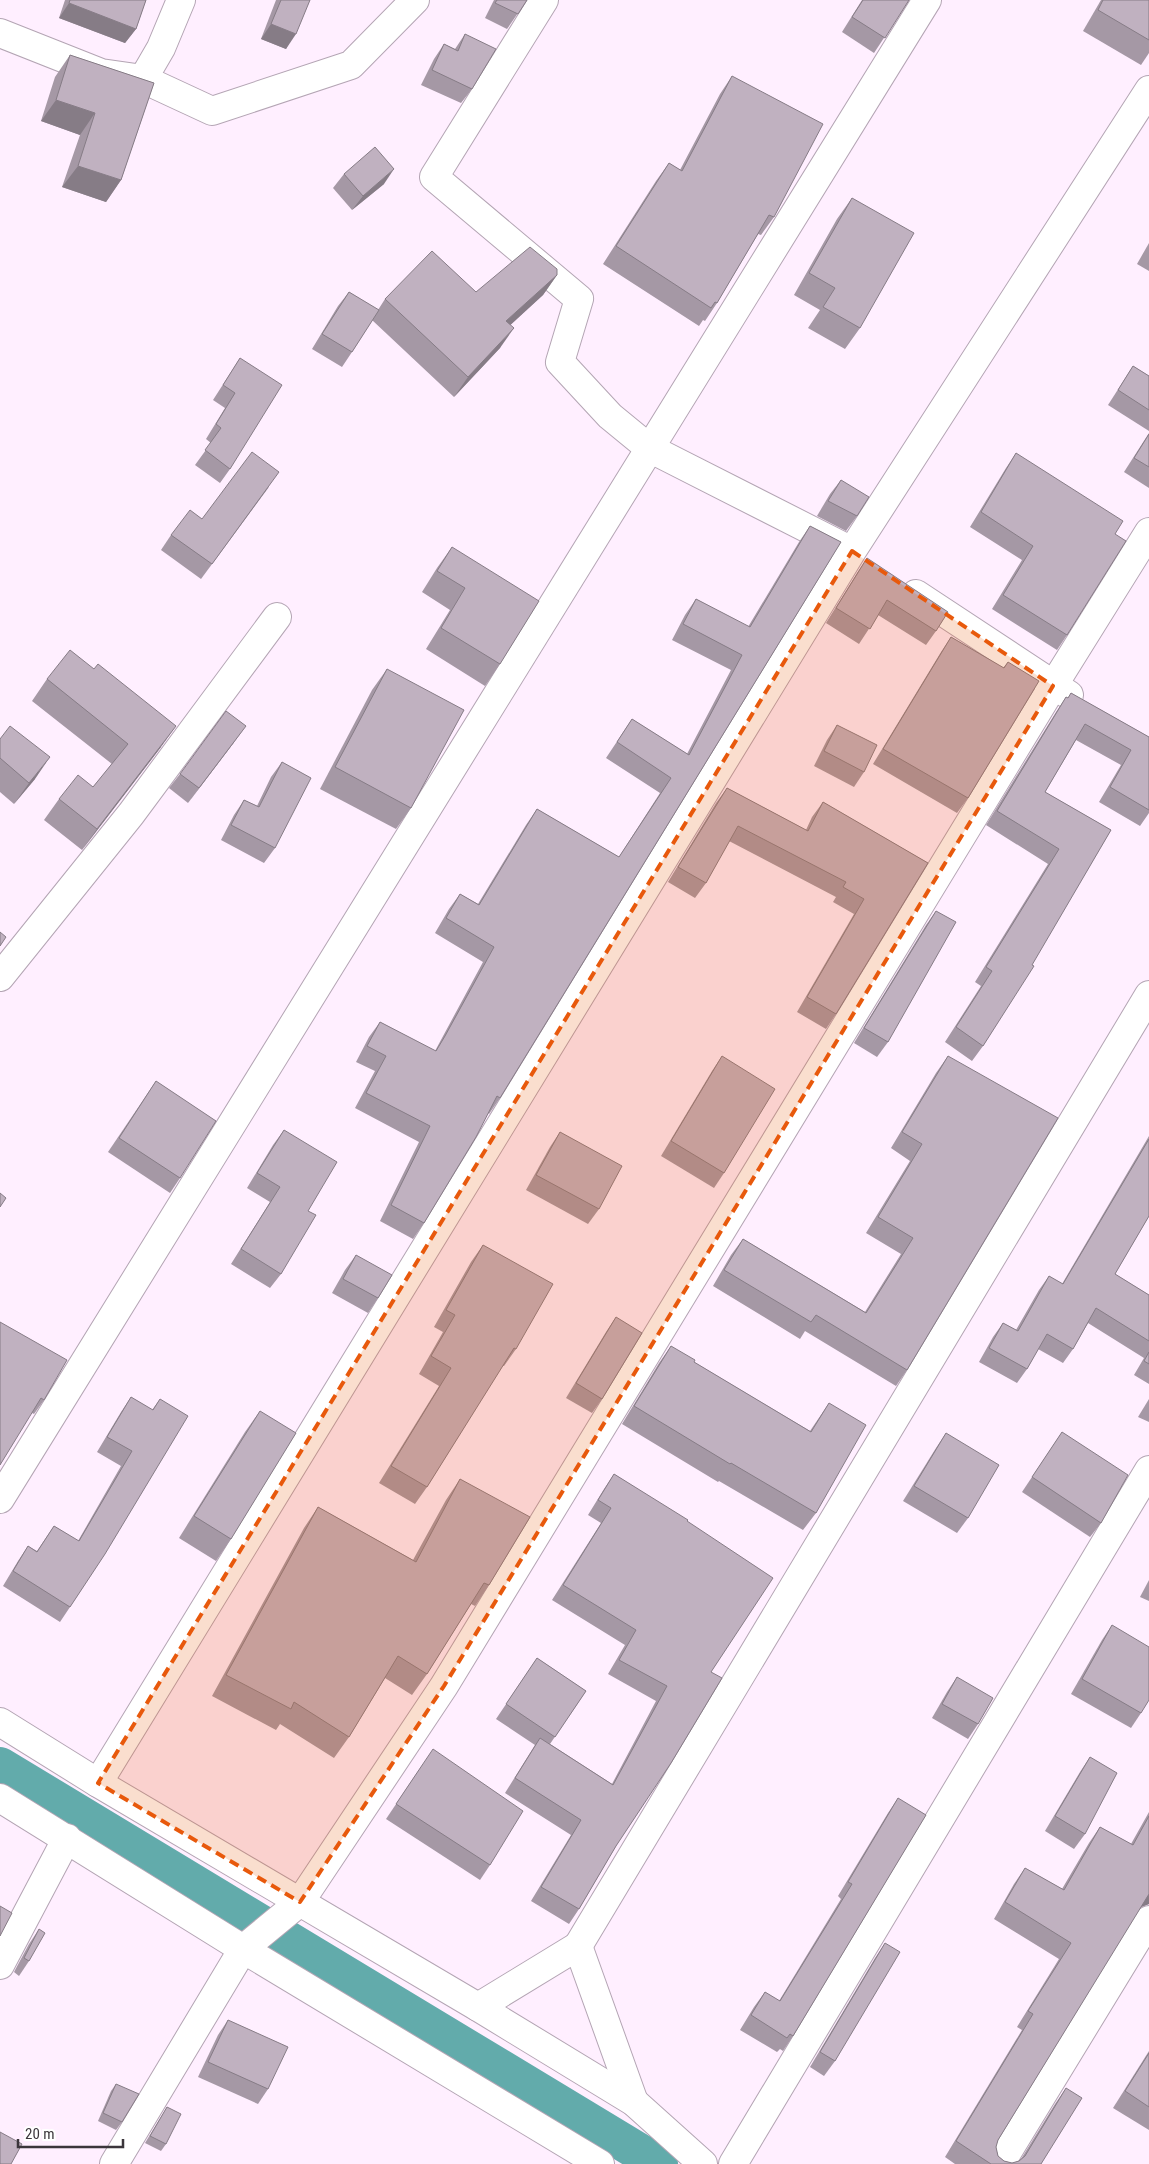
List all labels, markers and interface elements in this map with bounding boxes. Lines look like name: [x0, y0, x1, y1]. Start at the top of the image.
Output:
scale bar: [18, 2116, 122, 2148]
text: 20 m: [25, 2125, 55, 2143]

